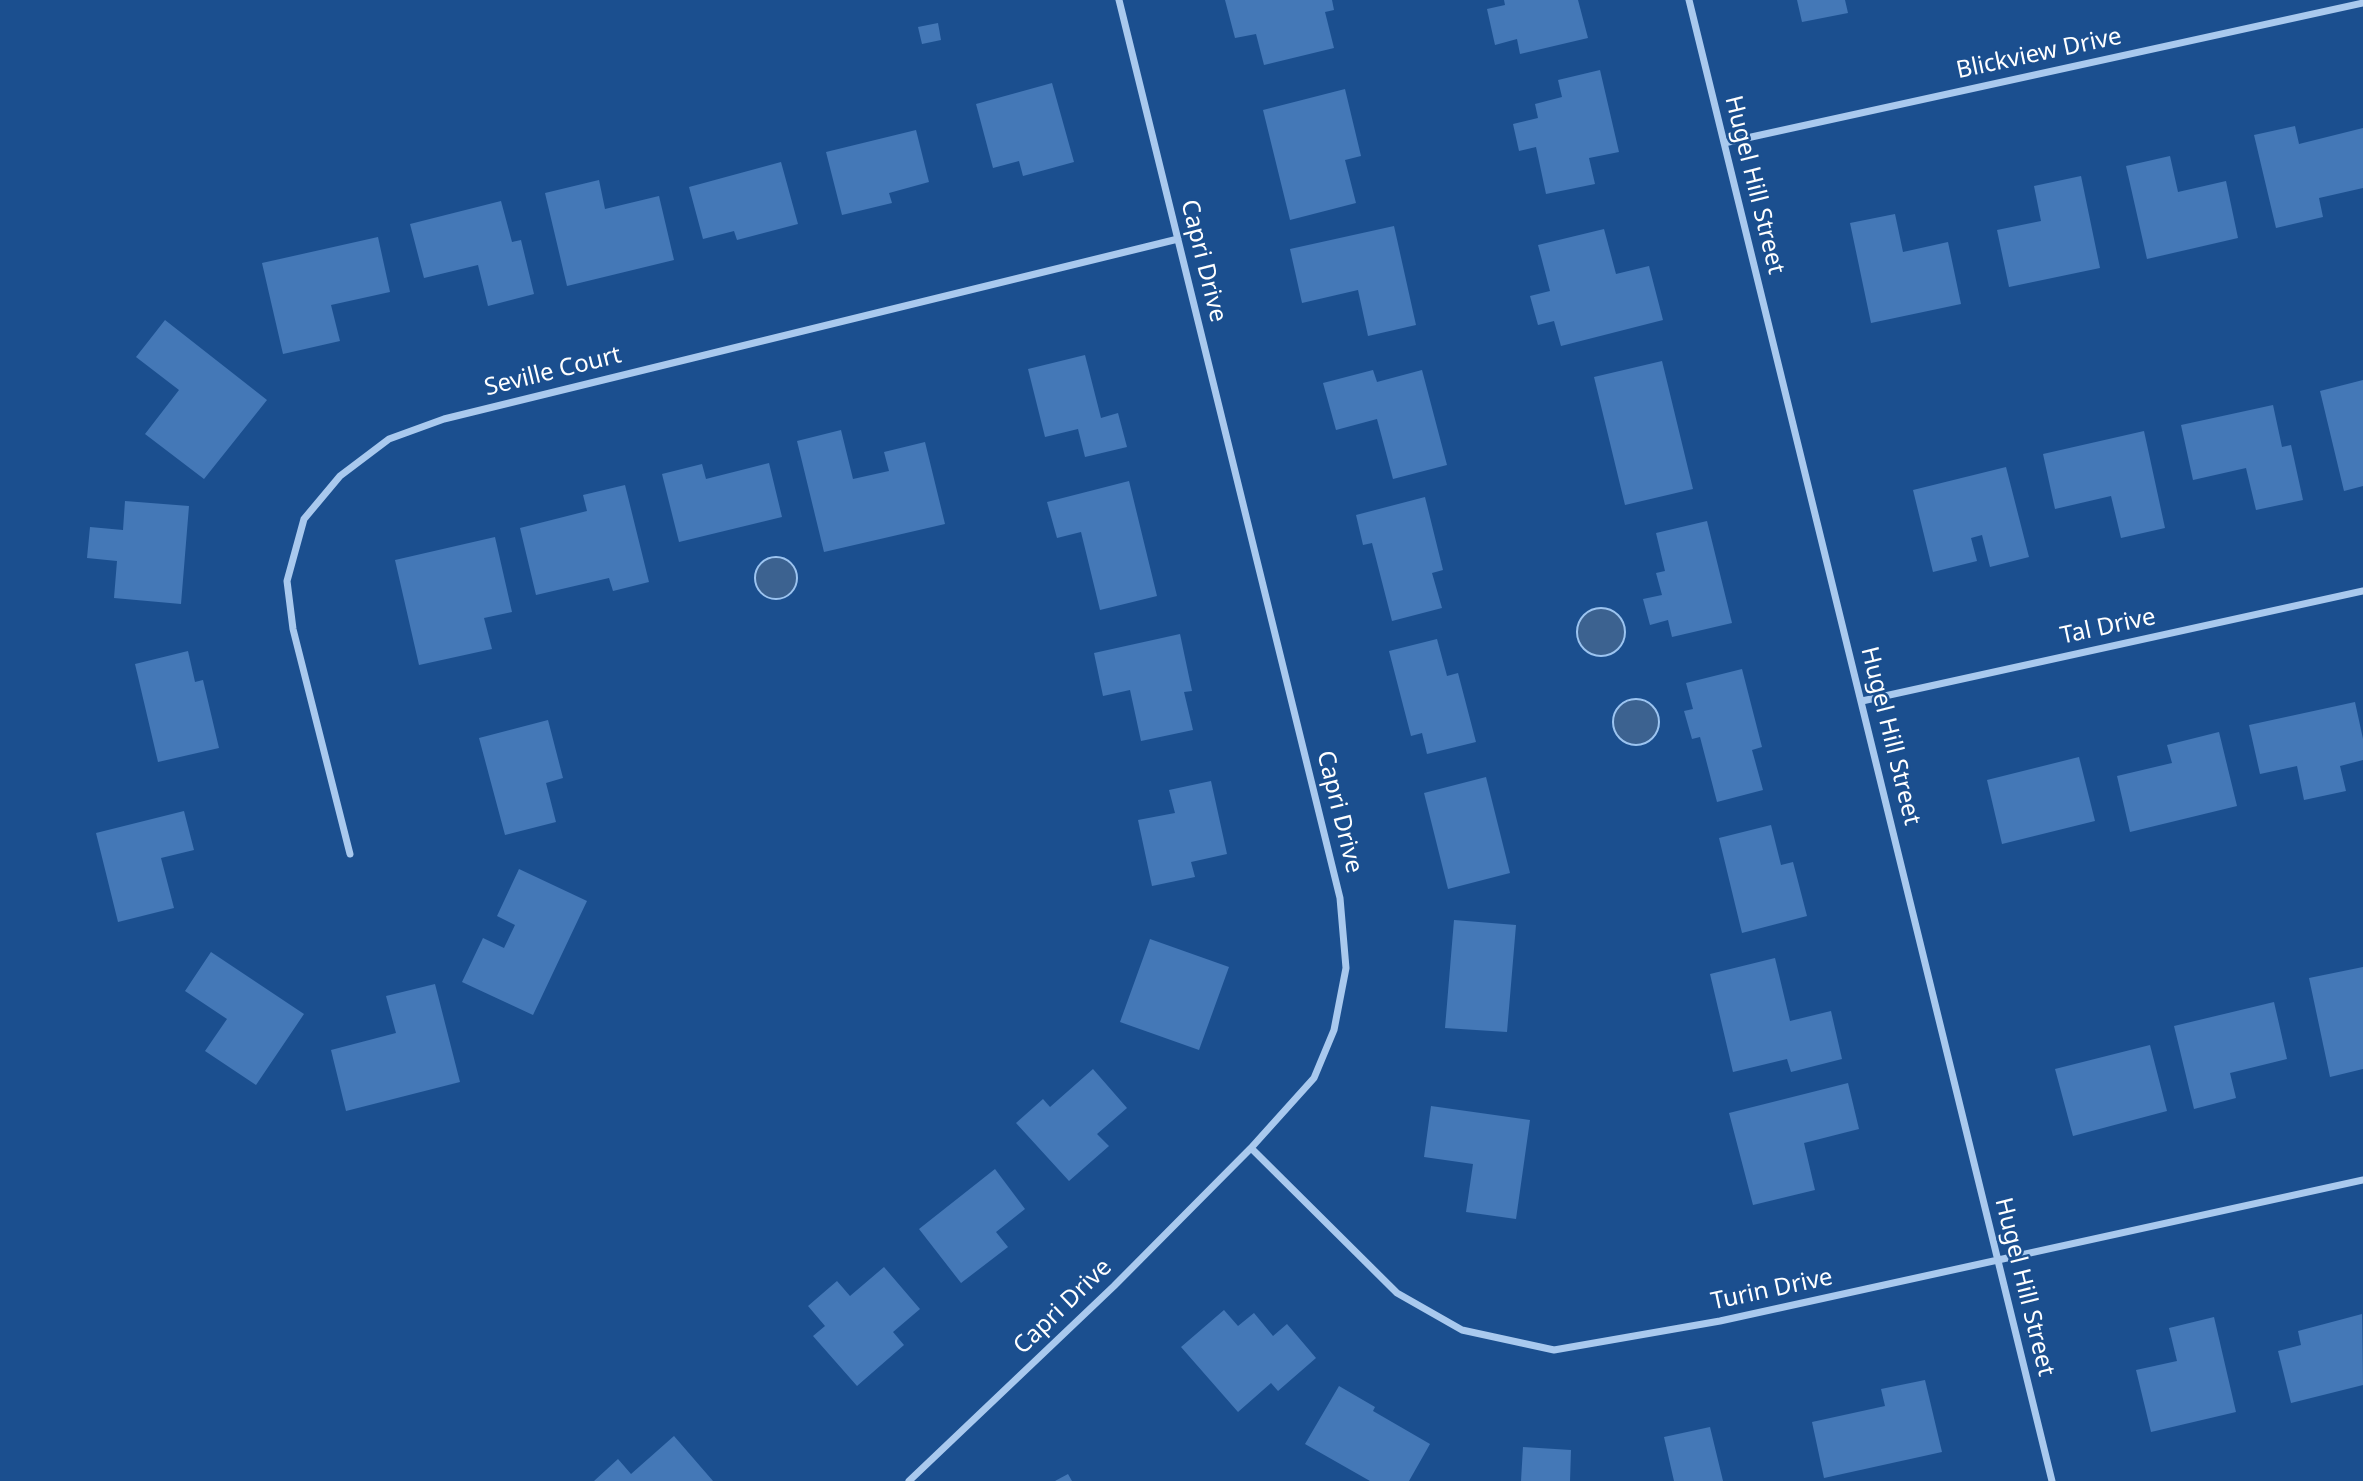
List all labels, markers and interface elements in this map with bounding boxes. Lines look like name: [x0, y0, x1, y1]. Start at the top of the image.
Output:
street label: Blickview Drive: [1954, 22, 2124, 86]
street label: Hugel Hill Street: [1718, 93, 1790, 277]
street label: Capri Drive: [1174, 197, 1232, 325]
street label: Seville Court: [482, 341, 624, 403]
street label: Tal Drive: [2058, 603, 2158, 651]
street label: Hugel Hill Street: [1854, 644, 1926, 828]
street label: Capri Drive: [1310, 748, 1368, 876]
street label: Hugel Hill Street: [1988, 1195, 2060, 1379]
street label: Capri Drive: [1008, 1253, 1118, 1361]
street label: Turin Drive: [1709, 1263, 1835, 1317]

